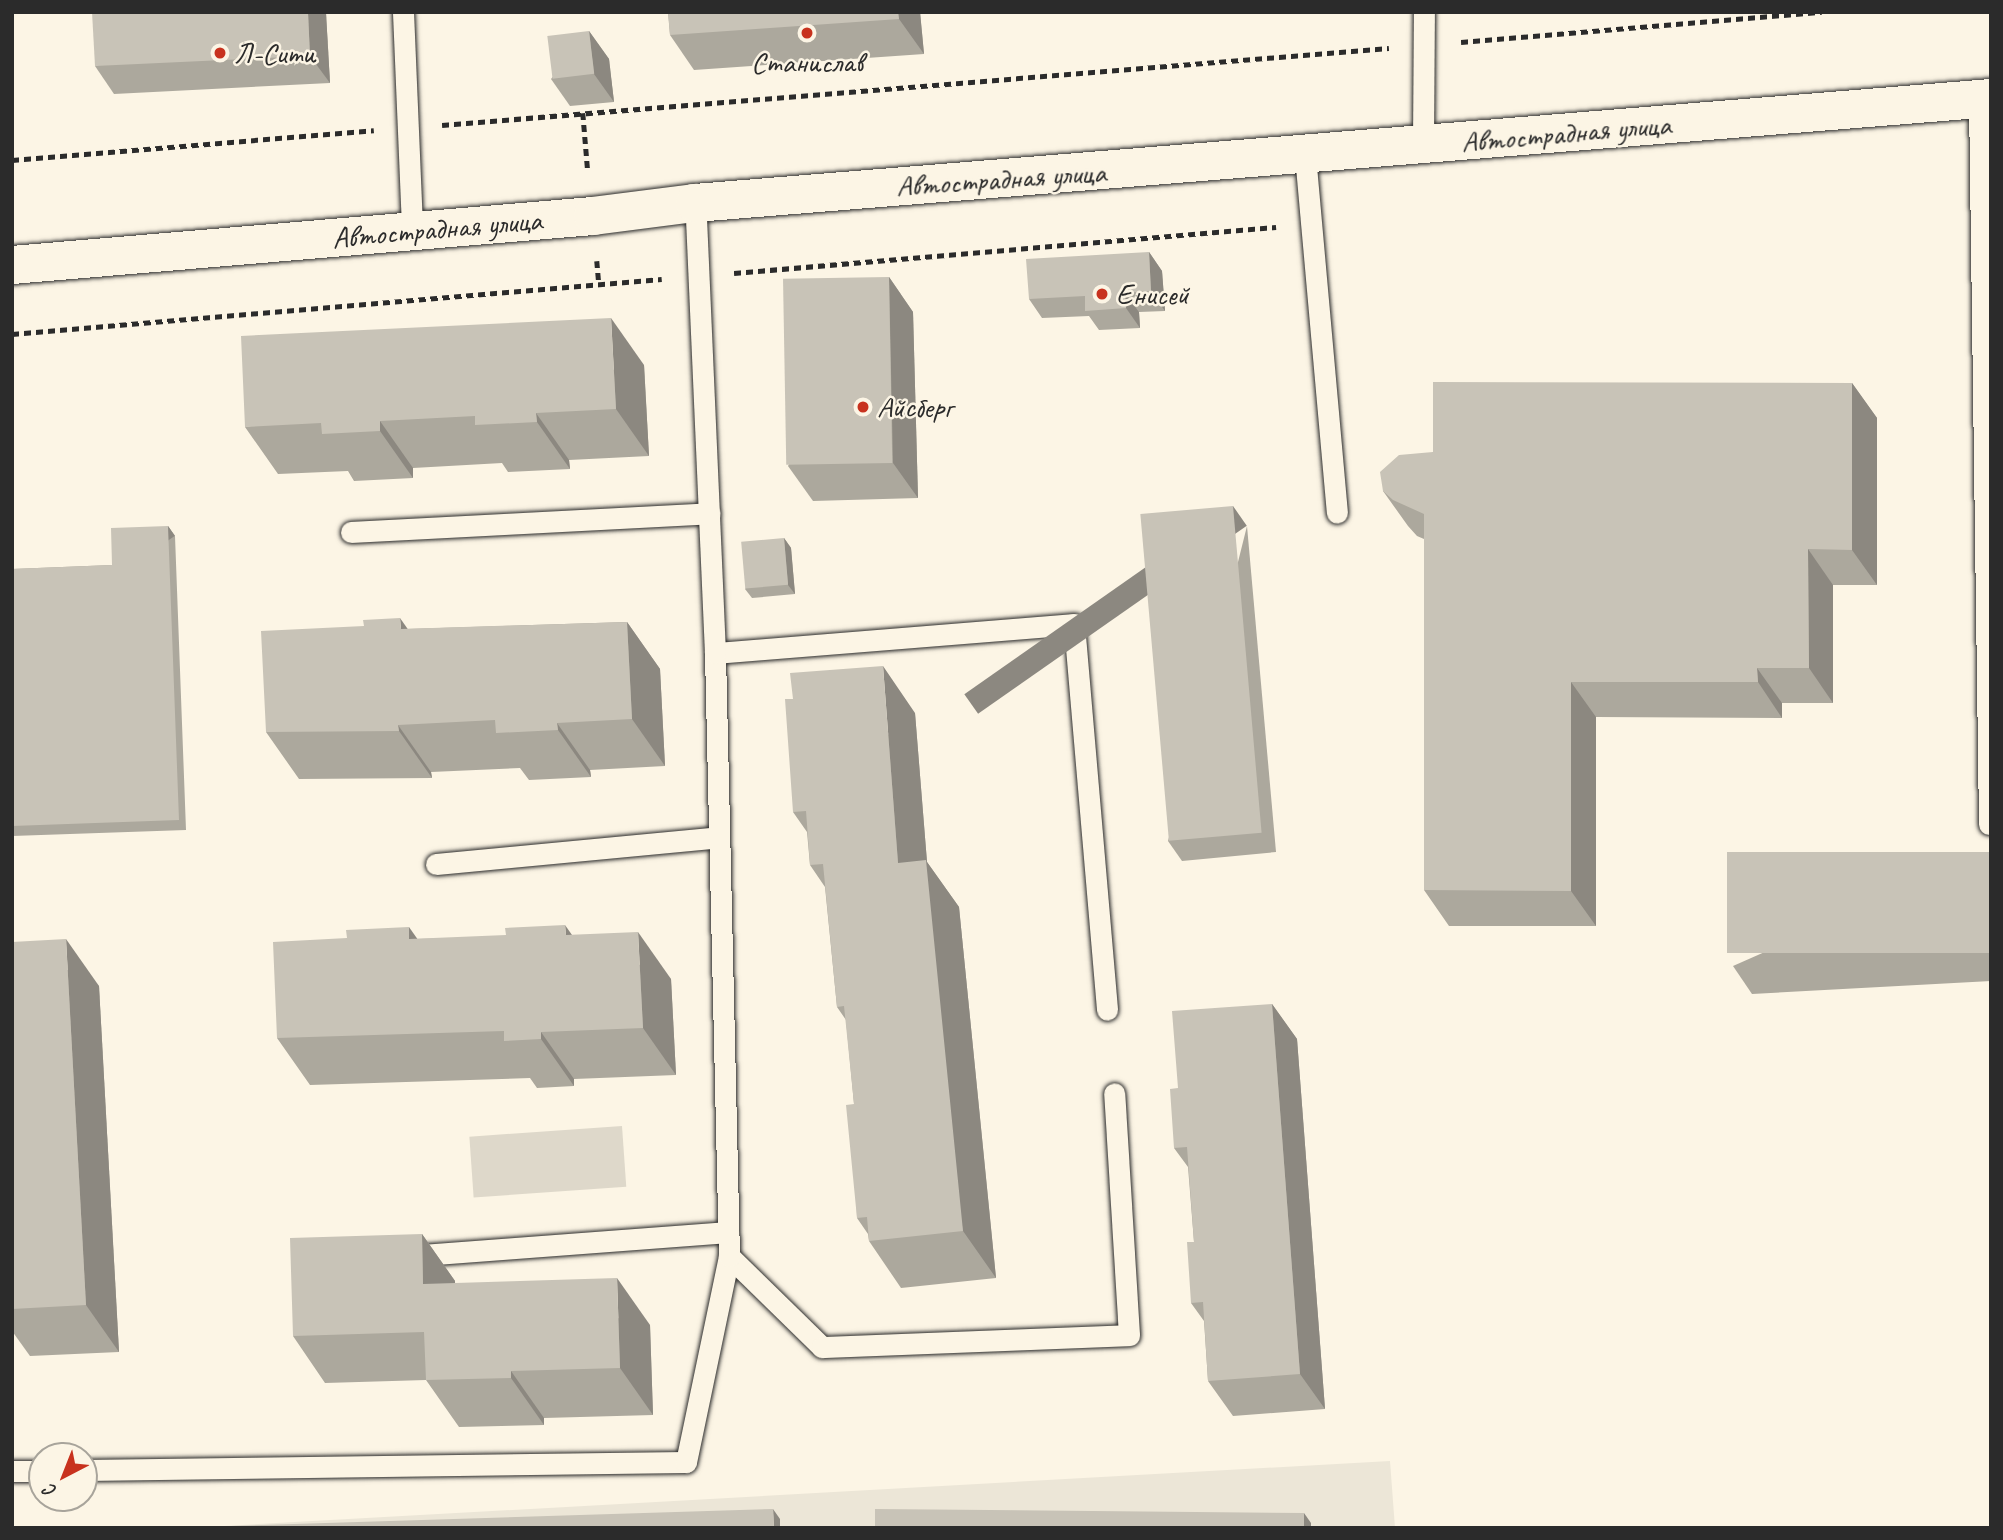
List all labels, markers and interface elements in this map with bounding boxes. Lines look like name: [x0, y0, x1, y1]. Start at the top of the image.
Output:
marker: Станислав: [799, 25, 815, 41]
place label: Л-Сити: [234, 35, 315, 71]
place label: Станислав: [751, 44, 863, 80]
marker: Л-Сити: [212, 45, 228, 61]
street label: Автострадная улица: [1458, 106, 1674, 160]
street label: Автострадная улица: [893, 154, 1109, 204]
street label: Автострадная улица: [329, 202, 545, 256]
place label: Енисей: [1116, 276, 1189, 312]
marker: Енисей: [1094, 286, 1110, 302]
place label: Айсберг: [877, 389, 953, 425]
marker: Айсберг: [855, 399, 871, 415]
north arrow: [28, 1442, 98, 1512]
text: С: [39, 1479, 62, 1503]

